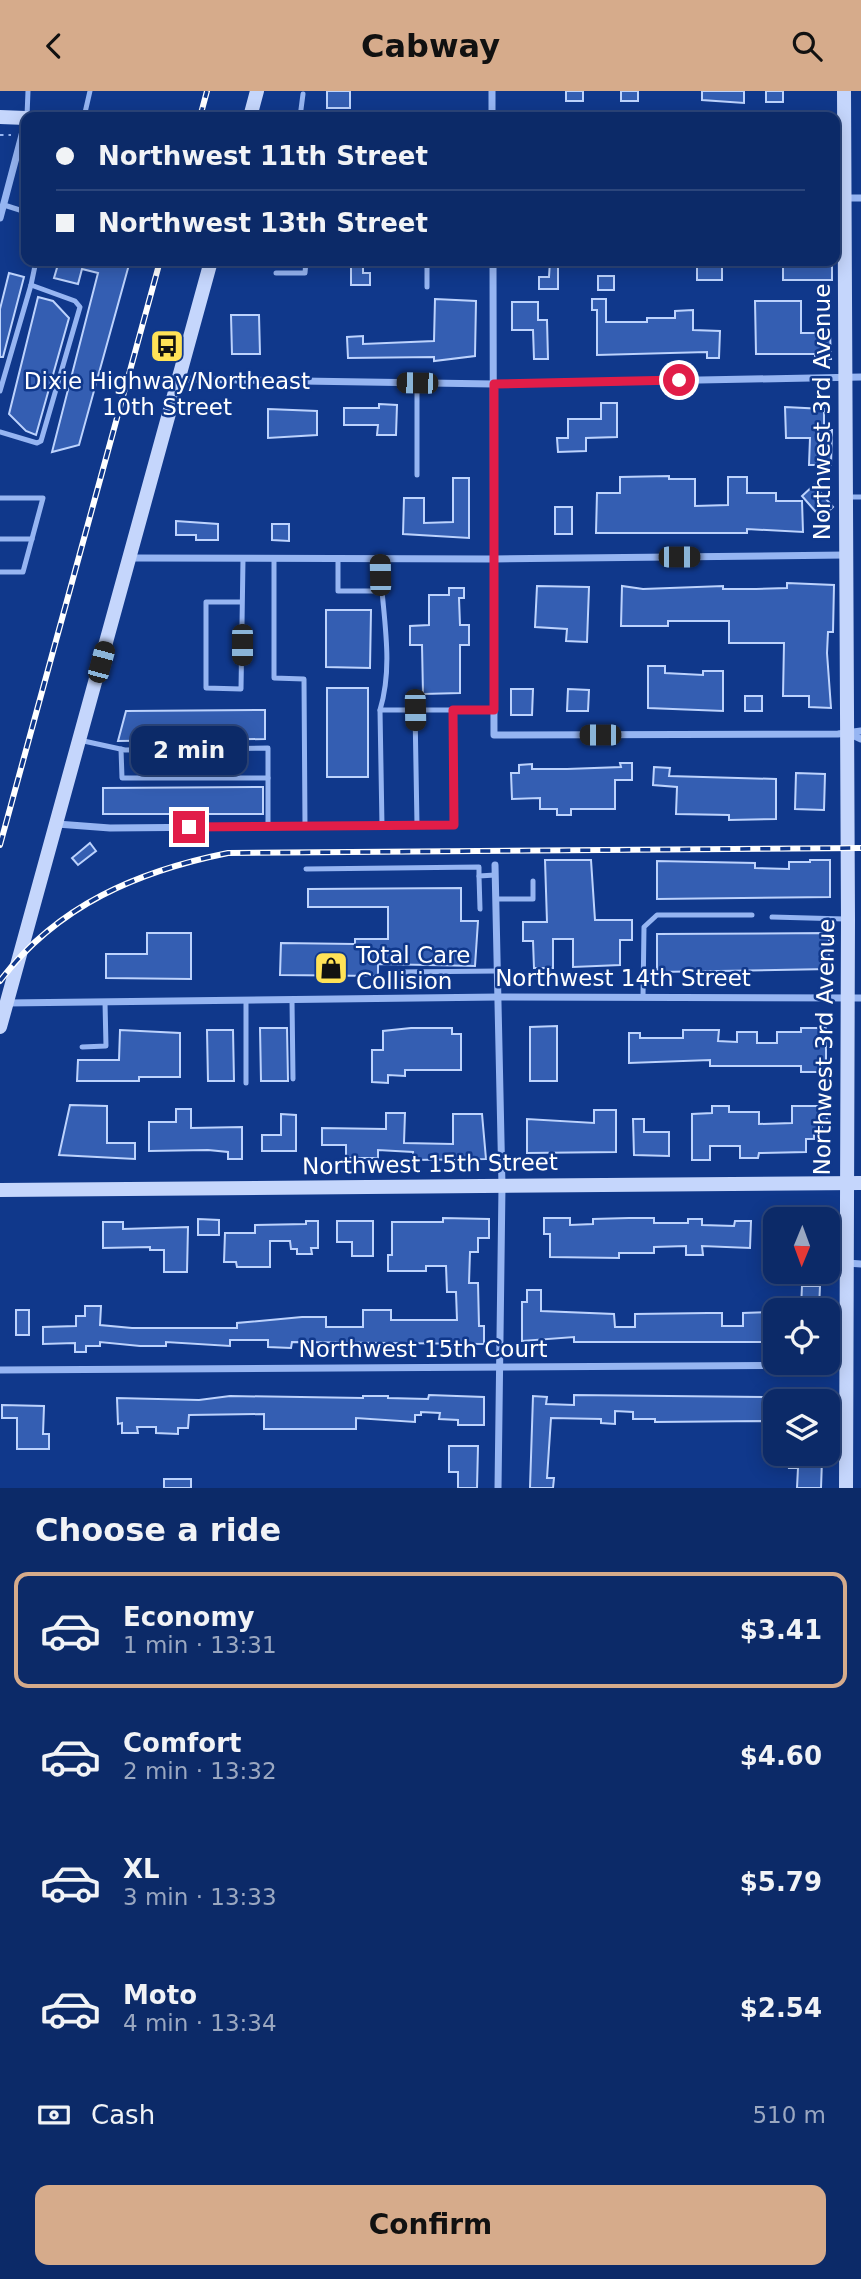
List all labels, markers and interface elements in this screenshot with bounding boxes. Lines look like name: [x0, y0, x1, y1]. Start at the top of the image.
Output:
icon: back: [35, 27, 73, 65]
text: Cabway: [361, 27, 500, 65]
icon: search: [788, 27, 826, 65]
text: Northwest 11th Street: [98, 141, 428, 171]
text: Northwest 13th Street: [98, 208, 428, 238]
street label: Northwest 3rd Avenue: [809, 284, 835, 540]
bus stop icon: Dixie Highway/Northeast 10th Street: [148, 327, 186, 365]
route start: [663, 364, 695, 396]
place label: Dixie Highway/Northeast 10th Street: [24, 368, 310, 420]
car: [396, 372, 439, 394]
car: [659, 547, 701, 568]
car: [370, 554, 391, 596]
car: [232, 624, 253, 666]
car: [86, 639, 117, 685]
car: [405, 689, 426, 731]
callout: 2 min: [131, 725, 247, 775]
car: [580, 725, 622, 746]
text: 2 min: [153, 737, 225, 763]
route end: [173, 811, 205, 843]
street label: Northwest 3rd Avenue: [809, 918, 839, 1176]
place label: Total Care Collision: [355, 942, 470, 994]
shop icon: Total Care Collision: [312, 949, 350, 987]
street label: Northwest 14th Street: [495, 965, 751, 991]
street label: Northwest 15th Street: [302, 1149, 558, 1179]
north arrow: [763, 1207, 840, 1285]
map controls: [763, 1207, 840, 1466]
button: locate: [763, 1298, 840, 1375]
street label: Northwest 15th Court: [299, 1336, 547, 1362]
button: layers: [763, 1389, 840, 1466]
text: Choose a ride: [35, 1511, 281, 1549]
icon: car: [39, 1599, 102, 1662]
text: Economy: [123, 1602, 254, 1632]
text: $3.41: [740, 1615, 822, 1645]
text: 1 min · 13:31: [123, 1632, 277, 1658]
icon: car: [39, 1725, 102, 1788]
text: Comfort: [123, 1728, 241, 1758]
text: $4.60: [740, 1741, 822, 1771]
text: 2 min · 13:32: [123, 1758, 277, 1784]
icon: car: [39, 1851, 102, 1914]
text: XL: [123, 1854, 160, 1884]
text: $5.79: [740, 1867, 822, 1897]
text: 3 min · 13:33: [123, 1884, 277, 1910]
icon: car: [39, 1977, 102, 2040]
text: Moto: [123, 1980, 197, 2010]
text: $2.54: [740, 1993, 822, 2023]
text: 4 min · 13:34: [123, 2010, 277, 2036]
icon: cash: [35, 2096, 73, 2134]
text: Cash: [91, 2100, 155, 2130]
text: 510 m: [752, 2102, 826, 2128]
button: Confirm: [35, 2185, 826, 2265]

